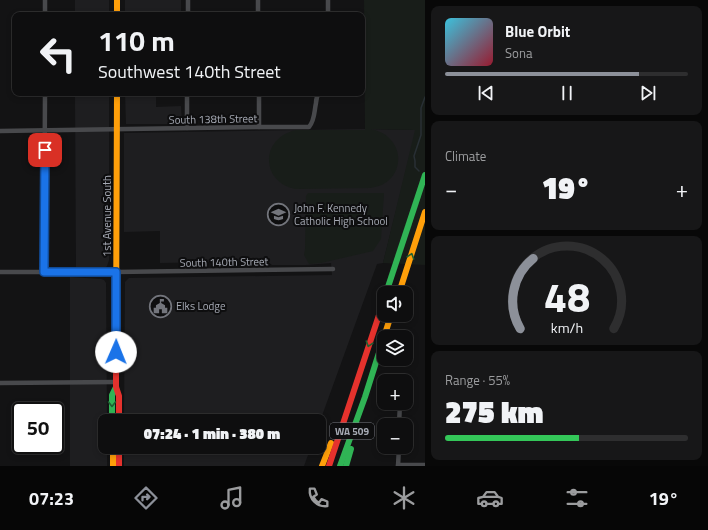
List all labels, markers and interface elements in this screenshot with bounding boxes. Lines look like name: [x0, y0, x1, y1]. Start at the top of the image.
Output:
text: 110 m: [98, 19, 175, 62]
text: Blue Orbit: [505, 20, 570, 43]
icon: left: [32, 28, 84, 80]
text: Sona: [505, 43, 532, 63]
text: Southwest 140th Street: [98, 58, 281, 85]
icon: previous: [475, 82, 497, 104]
icon: pause: [556, 82, 578, 104]
icon: next: [637, 82, 659, 104]
street label: South 138th Street: [168, 110, 258, 128]
pin: [28, 133, 62, 167]
icon: arrive: [34, 139, 56, 161]
text: Climate: [445, 146, 486, 166]
text: 19°: [542, 165, 591, 211]
text: −: [445, 172, 457, 206]
text: +: [676, 172, 688, 206]
street label: 1st Avenue South: [99, 175, 115, 257]
place label: John F. Kennedy Catholic High School: [294, 200, 388, 229]
school or university icon: John F. Kennedy Catholic High School: [265, 201, 291, 227]
street label: South 140th Street: [179, 253, 269, 271]
one-way arrow: [406, 253, 414, 260]
text: 48: [543, 264, 590, 327]
map controls: [377, 286, 413, 454]
button: sound: [377, 286, 413, 322]
public building icon: Elks Lodge: [147, 293, 173, 319]
place label: Elks Lodge: [176, 298, 226, 314]
text: km/h: [550, 316, 583, 338]
button: layers: [377, 330, 413, 366]
position arrow: [95, 331, 137, 373]
one-way arrow: [366, 341, 374, 348]
text: Range · 55%: [445, 370, 510, 390]
button: +: [377, 374, 413, 410]
text: 275 km: [445, 389, 543, 435]
one-way arrow: [108, 401, 116, 407]
speed limit sign: 50: [12, 402, 64, 454]
button: −: [377, 418, 413, 454]
text: 07:24 · 1 min · 380 m: [144, 422, 280, 445]
road number: WA 509: [330, 423, 374, 439]
icon: directions: [132, 484, 160, 512]
icon: music: [218, 484, 246, 512]
icon: phone: [304, 484, 332, 512]
icon: climate: [390, 484, 418, 512]
icon: car: [476, 484, 504, 512]
icon: filters: [563, 484, 591, 512]
text: 07:23: [29, 485, 74, 512]
text: 19°: [649, 485, 679, 512]

